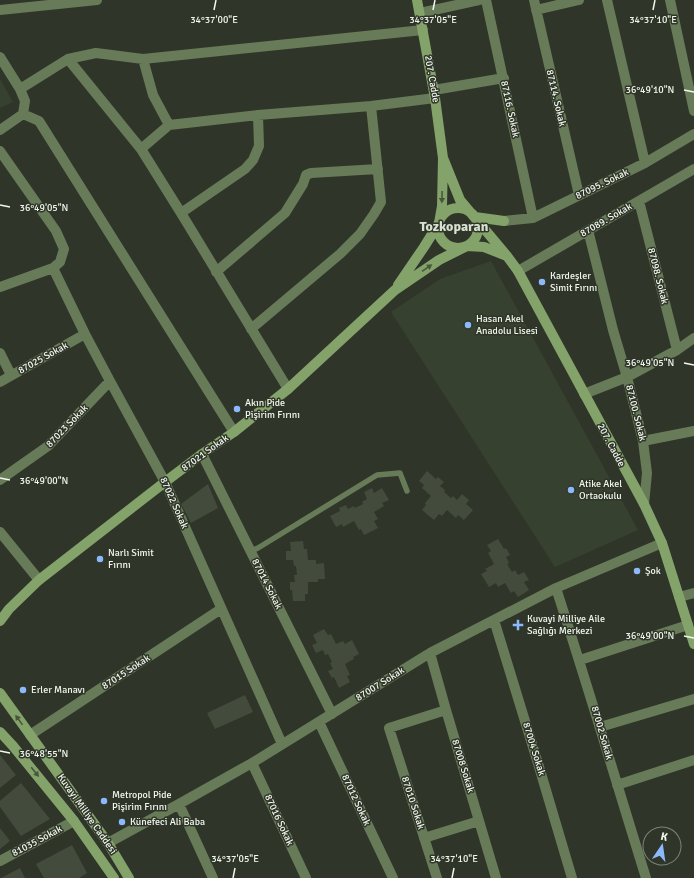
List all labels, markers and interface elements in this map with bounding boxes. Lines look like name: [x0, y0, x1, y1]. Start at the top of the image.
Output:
text: 34°37'00"E: [190, 14, 238, 26]
text: 34°37'05"E: [409, 14, 457, 26]
text: 34°37'10"E: [629, 14, 677, 26]
street label: 207. Cadde: [422, 54, 442, 104]
street label: 87114. Sokak: [544, 69, 568, 127]
street label: 87116. Sokak: [498, 80, 522, 138]
text: 36°49'10"N: [626, 84, 674, 96]
street label: 87095. Sokak: [573, 166, 631, 202]
one-way arrow: [439, 191, 445, 204]
street label: 87089. Sokak: [578, 200, 634, 240]
text: 36°49'05"N: [20, 202, 68, 214]
district label: Tozkoparan: [420, 218, 489, 235]
street label: 87098. Sokak: [645, 247, 671, 305]
one-way arrow: [422, 264, 432, 272]
place label: Kardeşler Simit Fırını: [550, 270, 597, 294]
marker: Kardeşler Simit Fırını: [537, 277, 547, 287]
place label: Hasan Akel Anadolu Lisesi: [476, 313, 538, 337]
marker: Hasan Akel Anadolu Lisesi: [463, 320, 473, 330]
street label: 87025 Sokak: [16, 339, 70, 377]
text: 36°49'05"N: [626, 357, 674, 369]
street label: 87100. Sokak: [623, 384, 649, 442]
place label: Akın Pide Pişirim Fırını: [245, 397, 300, 421]
street label: 87023 Sokak: [44, 402, 90, 450]
marker: Akın Pide Pişirim Fırını: [232, 404, 242, 414]
street label: 207. Cadde: [595, 421, 627, 469]
street label: 87021 Sokak: [179, 432, 231, 474]
text: 36°49'00"N: [20, 475, 68, 487]
street label: 87022 Sokak: [157, 475, 191, 531]
place label: Atike Akel Ortaokulu: [579, 478, 622, 502]
marker: Atike Akel Ortaokulu: [566, 485, 576, 495]
place label: Narlı Simit Fırını: [108, 547, 154, 571]
marker: Narlı Simit Fırını: [95, 554, 105, 564]
street label: 87014 Sokak: [249, 557, 285, 611]
place label: Şok: [645, 565, 661, 577]
marker: Şok: [632, 566, 642, 576]
place label: Kuvayi Milliye Aile Sağlığı Merkezi: [527, 613, 605, 637]
marker: Kuvayi Milliye Aile Sağlığı Merkezi: [512, 619, 524, 631]
text: 36°49'00"N: [626, 630, 674, 642]
street label: 87015 Sokak: [100, 652, 152, 692]
street label: 87007 Sokak: [353, 664, 407, 704]
place label: Erler Manavı: [31, 684, 85, 696]
marker: Erler Manavı: [18, 685, 28, 695]
street label: 87002 Sokak: [589, 705, 615, 761]
one-way arrow: [15, 714, 23, 725]
street label: 87004 Sokak: [520, 721, 548, 777]
street label: 87008 Sokak: [449, 738, 477, 794]
text: 36°48'55"N: [20, 748, 68, 760]
one-way arrow: [30, 767, 39, 778]
street label: Kuvayi Milliye Caddesi: [55, 772, 119, 856]
street label: 87012 Sokak: [339, 773, 373, 827]
street label: 87010 Sokak: [399, 775, 427, 831]
place label: Metropol Pide Pişirim Fırını: [112, 789, 172, 813]
street label: 87016 Sokak: [262, 793, 296, 847]
marker: Metropol Pide Pişirim Fırını: [99, 796, 109, 806]
place label: Künefeci Ali Baba: [130, 816, 205, 828]
marker: Künefeci Ali Baba: [117, 817, 127, 827]
street label: 81035 Sokak: [10, 823, 64, 859]
north arrow: [642, 826, 682, 866]
text: K: [659, 830, 669, 844]
text: 34°37'05"E: [211, 853, 259, 865]
text: 34°37'10"E: [430, 853, 478, 865]

